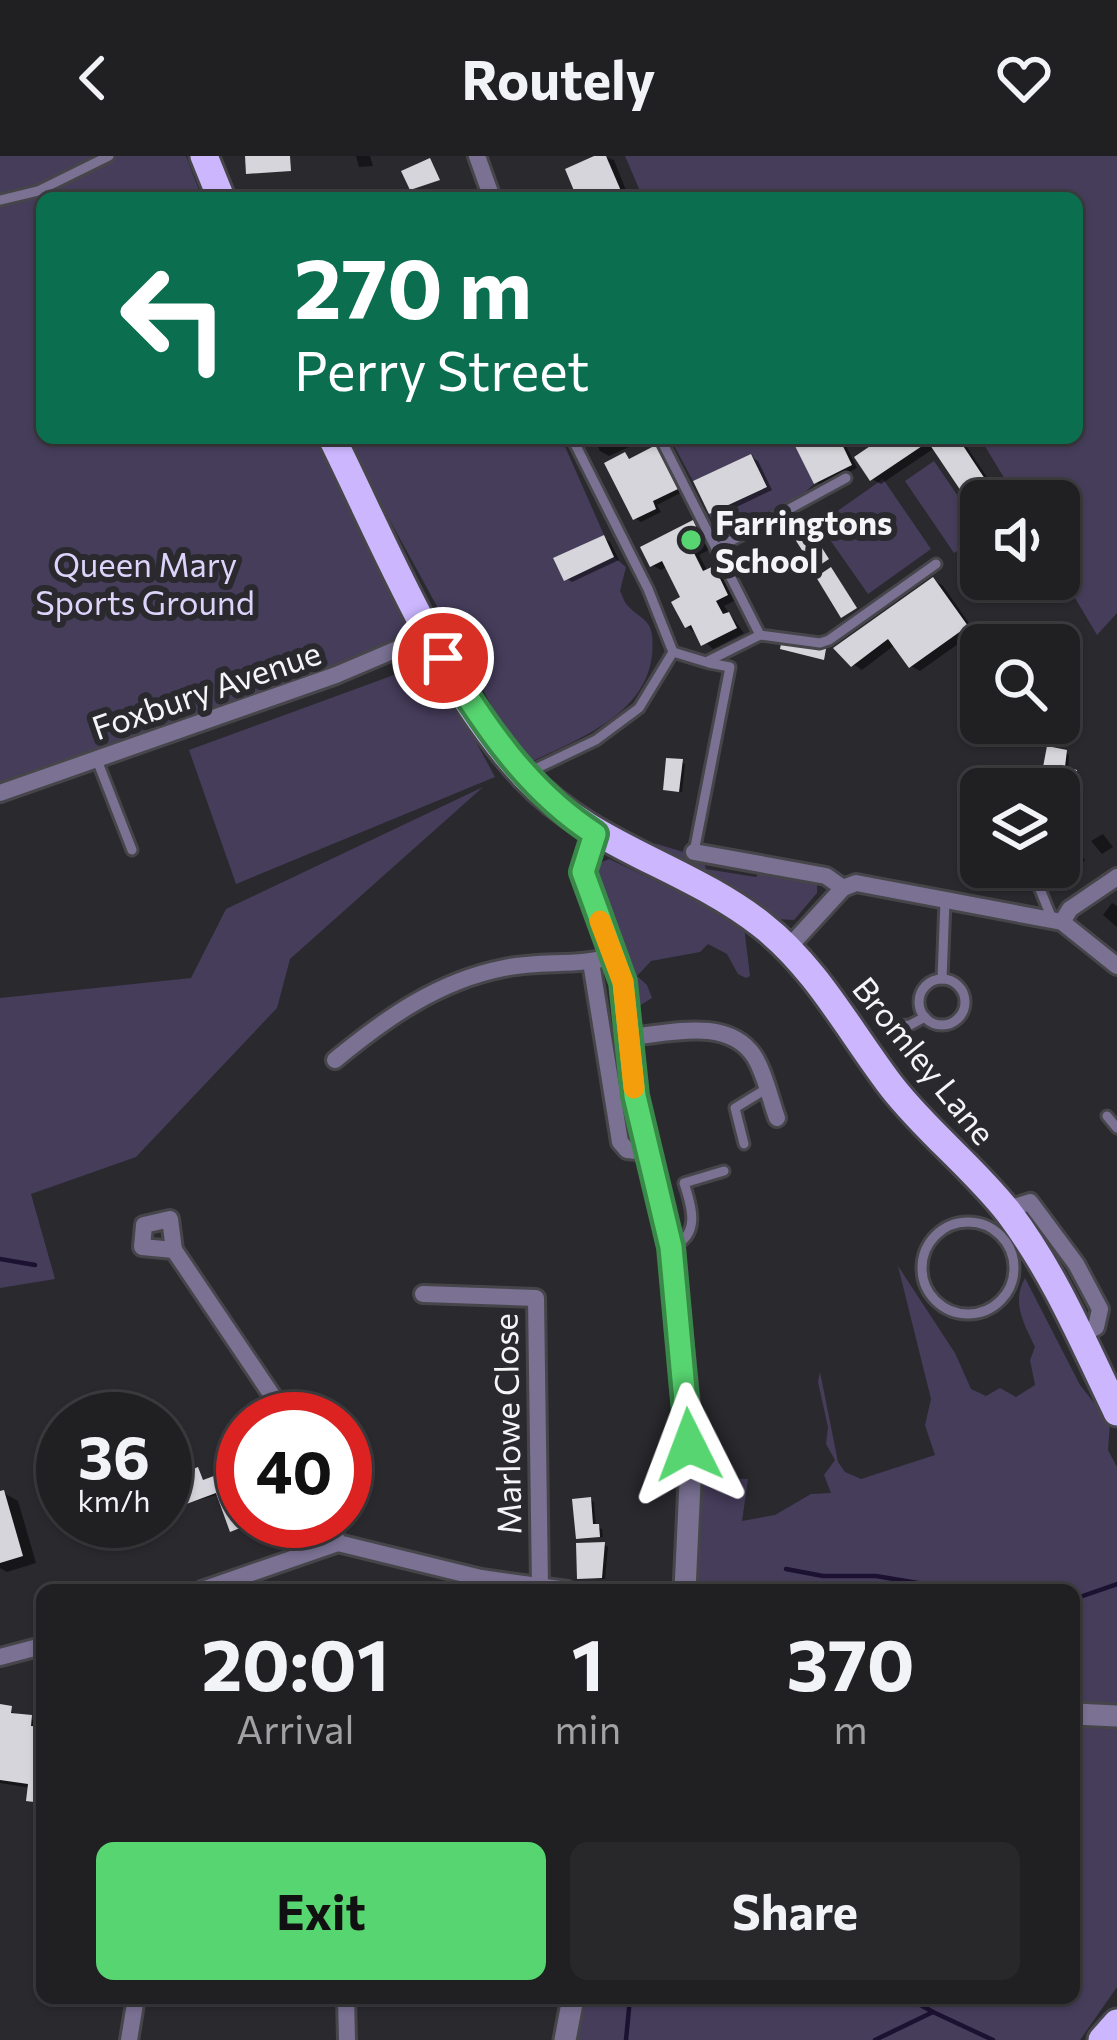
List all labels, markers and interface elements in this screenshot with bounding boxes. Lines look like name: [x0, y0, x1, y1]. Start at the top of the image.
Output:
icon: back: [60, 45, 126, 111]
text: Routely: [462, 45, 655, 111]
icon: heart: [991, 45, 1057, 111]
text: 270 m: [294, 234, 532, 336]
icon: left: [96, 240, 252, 396]
text: Perry Street: [294, 336, 590, 402]
map controls: [960, 480, 1080, 888]
button: sound: [960, 480, 1080, 600]
place label: Farringtons School: [715, 501, 892, 580]
marker: Farringtons School: [678, 527, 704, 553]
park label: Queen Mary Sports Ground: [35, 543, 255, 622]
pin: [392, 607, 494, 709]
button: search: [960, 624, 1080, 744]
icon: arrive: [410, 625, 476, 691]
street label: Foxbury Avenue: [86, 631, 326, 747]
button: layers: [960, 768, 1080, 888]
street label: Bromley Lane: [845, 968, 1005, 1152]
street label: Marlowe Close: [484, 1313, 528, 1535]
position arrow: [626, 1382, 752, 1508]
speed limit sign: 40: [216, 1392, 372, 1548]
text: 36: [78, 1418, 150, 1491]
text: km/h: [78, 1481, 150, 1518]
text: 20:01: [201, 1618, 389, 1706]
text: 1: [572, 1618, 604, 1706]
text: 370: [786, 1618, 915, 1706]
text: Arrival: [236, 1704, 354, 1752]
text: min: [555, 1704, 621, 1752]
text: m: [833, 1704, 868, 1752]
button: Exit: [96, 1842, 546, 1980]
button: Share: [570, 1842, 1020, 1980]

